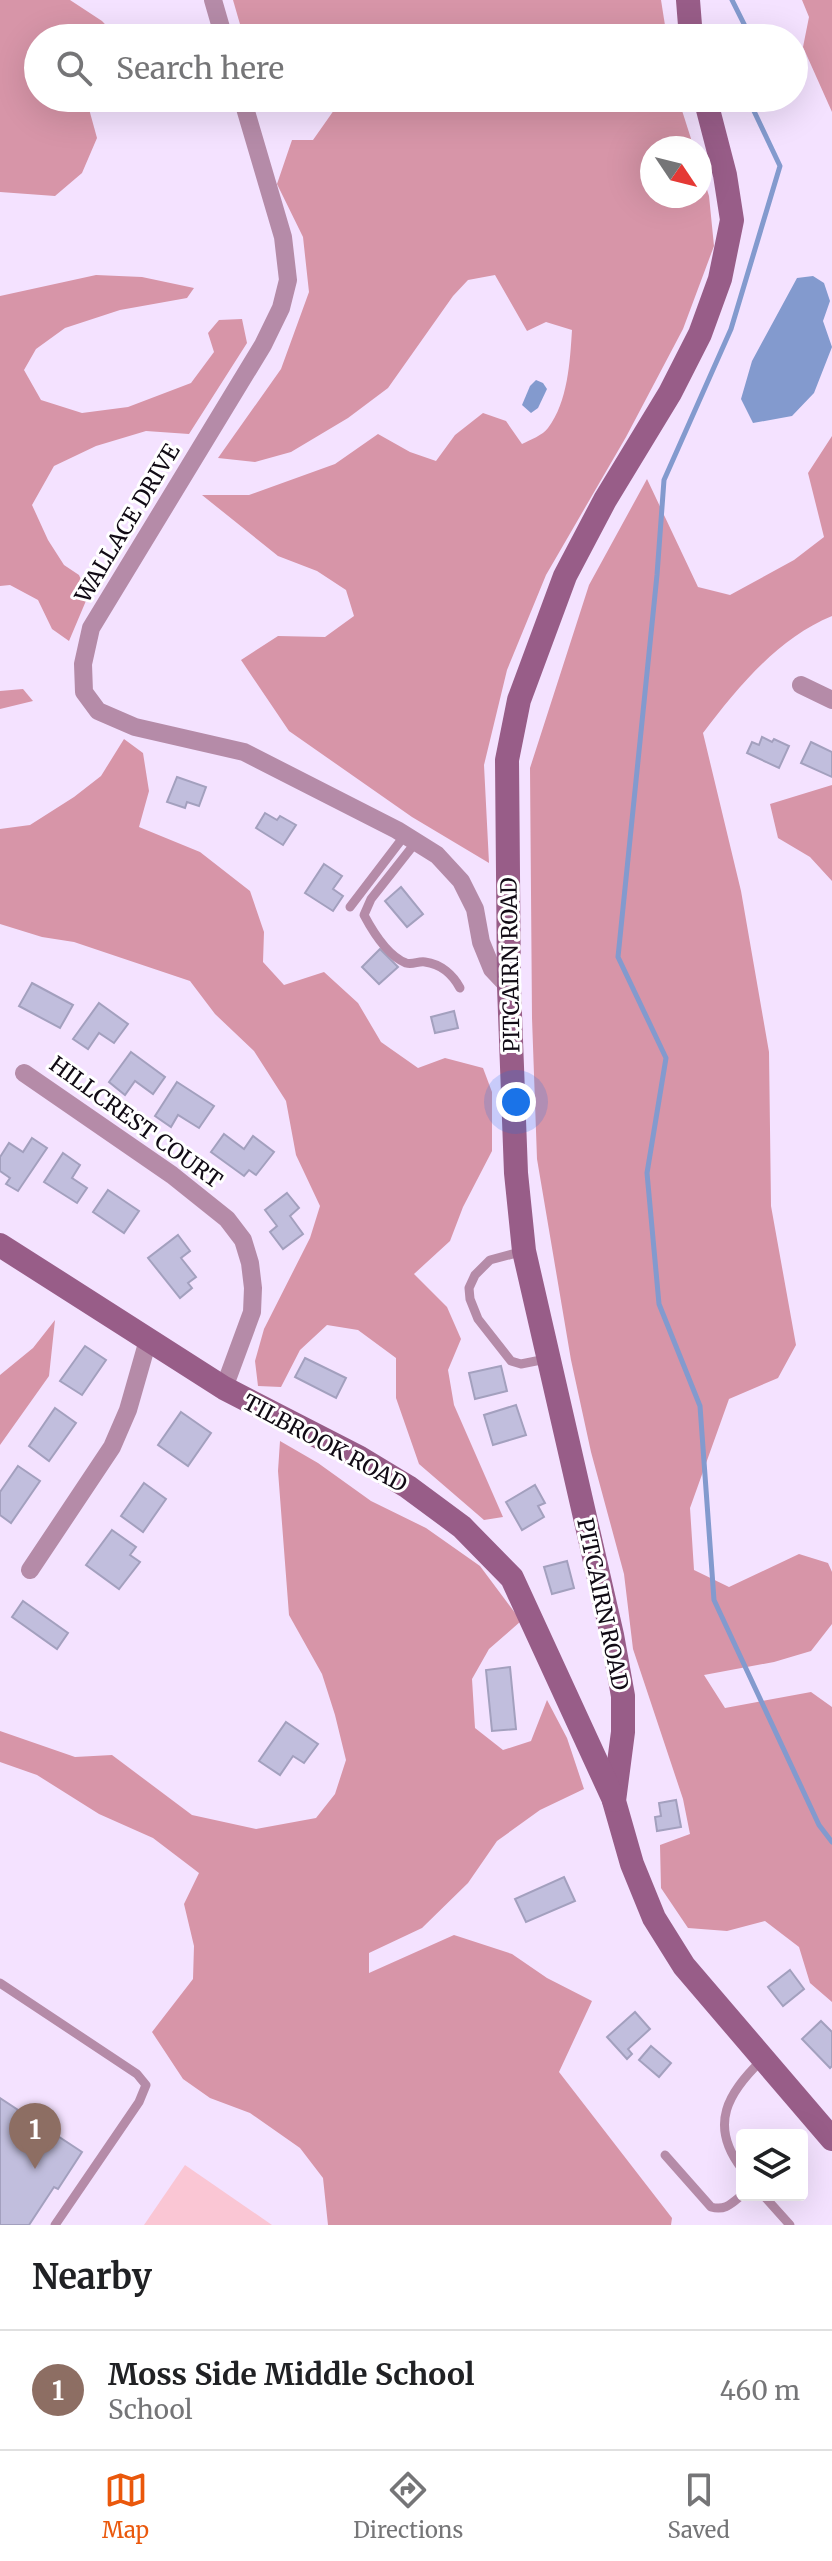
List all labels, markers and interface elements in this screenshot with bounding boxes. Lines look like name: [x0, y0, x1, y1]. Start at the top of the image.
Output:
search box: [24, 24, 808, 112]
icon: search: [52, 46, 96, 90]
text: Search here: [116, 49, 284, 87]
north arrow: [640, 136, 712, 208]
street label: WALLACE DRIVE: [68, 438, 186, 608]
street label: PITCAIRN ROAD: [494, 877, 526, 1053]
street label: HILLCREST COURT: [44, 1050, 228, 1194]
your location: [496, 1082, 536, 1122]
street label: TILBROOK ROAD: [238, 1388, 412, 1498]
street label: PITCAIRN ROAD: [571, 1515, 635, 1693]
pin: 1: [9, 2103, 61, 2169]
map controls: [736, 2129, 808, 2201]
button: layers: [736, 2129, 808, 2201]
text: Nearby: [32, 2256, 152, 2298]
text: Moss Side Middle School: [108, 2355, 474, 2393]
text: 1: [52, 2374, 64, 2407]
text: 460 m: [720, 2374, 800, 2407]
text: School: [108, 2393, 193, 2426]
tab: Map: [102, 2468, 149, 2544]
tab: Directions: [353, 2468, 463, 2544]
tab: Saved: [668, 2468, 730, 2544]

